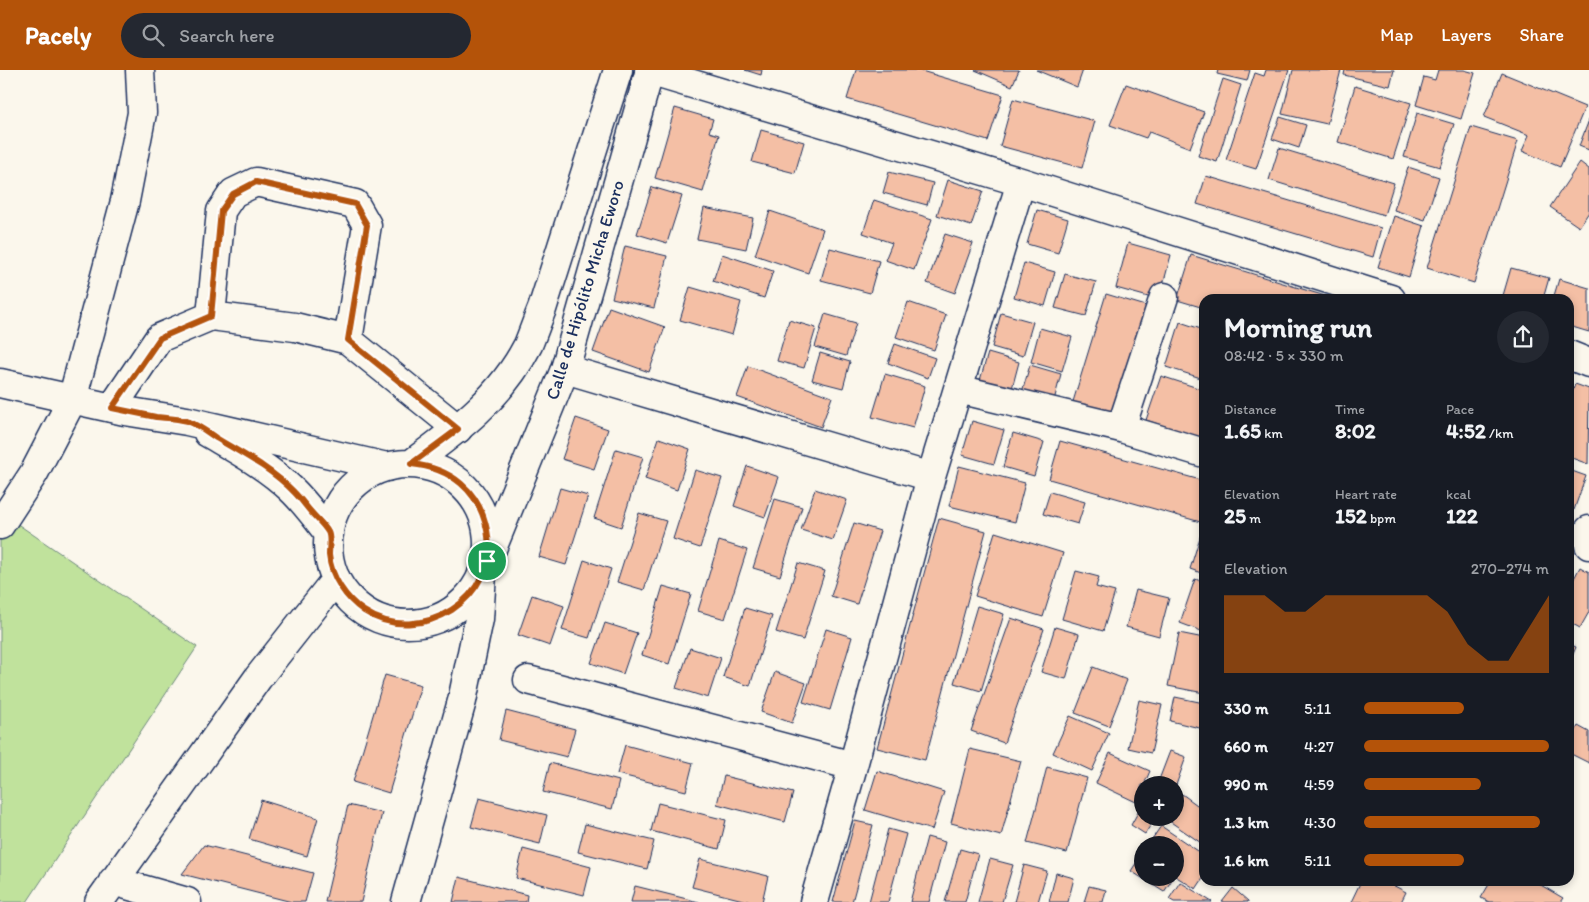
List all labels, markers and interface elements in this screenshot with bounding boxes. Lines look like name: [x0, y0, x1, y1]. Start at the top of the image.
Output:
search box: [121, 13, 471, 58]
text: Pacely: [25, 21, 91, 50]
icon: search: [139, 21, 167, 49]
text: Search here: [179, 24, 275, 47]
text: Map: [1380, 24, 1413, 46]
text: Layers: [1441, 24, 1491, 46]
text: Share: [1519, 24, 1564, 46]
street label: Calle de Hipólito Micha Eworo: [541, 177, 629, 403]
text: Morning run: [1224, 310, 1372, 344]
button: share: [1497, 311, 1549, 363]
text: 08:42 · 5 × 330 m: [1224, 346, 1343, 365]
text: Distance: [1224, 401, 1276, 418]
text: Time: [1335, 401, 1365, 418]
text: Pace: [1446, 401, 1474, 418]
text: 1.65: [1224, 418, 1261, 443]
text: 8:02: [1335, 418, 1376, 443]
text: 4:52: [1446, 418, 1486, 443]
text: km: [1261, 425, 1283, 442]
text: /km: [1486, 425, 1513, 442]
text: Elevation: [1224, 486, 1280, 503]
text: Heart rate: [1335, 486, 1397, 503]
text: kcal: [1446, 486, 1471, 503]
text: 25: [1224, 503, 1246, 528]
text: 152: [1335, 503, 1367, 528]
text: 122: [1446, 503, 1478, 528]
text: m: [1246, 510, 1261, 527]
text: bpm: [1367, 510, 1396, 527]
pin: [466, 540, 508, 582]
icon: arrive: [473, 547, 501, 575]
text: Elevation: [1224, 559, 1288, 578]
text: 270–274 m: [1471, 559, 1549, 578]
text: 330 m: [1224, 699, 1268, 718]
text: 5:11: [1304, 699, 1331, 718]
text: 660 m: [1224, 737, 1268, 756]
text: 4:27: [1304, 737, 1334, 756]
text: 990 m: [1224, 775, 1268, 794]
text: 4:59: [1304, 775, 1334, 794]
map controls: [1134, 776, 1184, 886]
button: +: [1134, 776, 1184, 826]
text: 1.3 km: [1224, 813, 1269, 832]
text: 4:30: [1304, 813, 1336, 832]
button: −: [1134, 836, 1184, 886]
text: 1.6 km: [1224, 851, 1269, 870]
text: 5:11: [1304, 851, 1331, 870]

